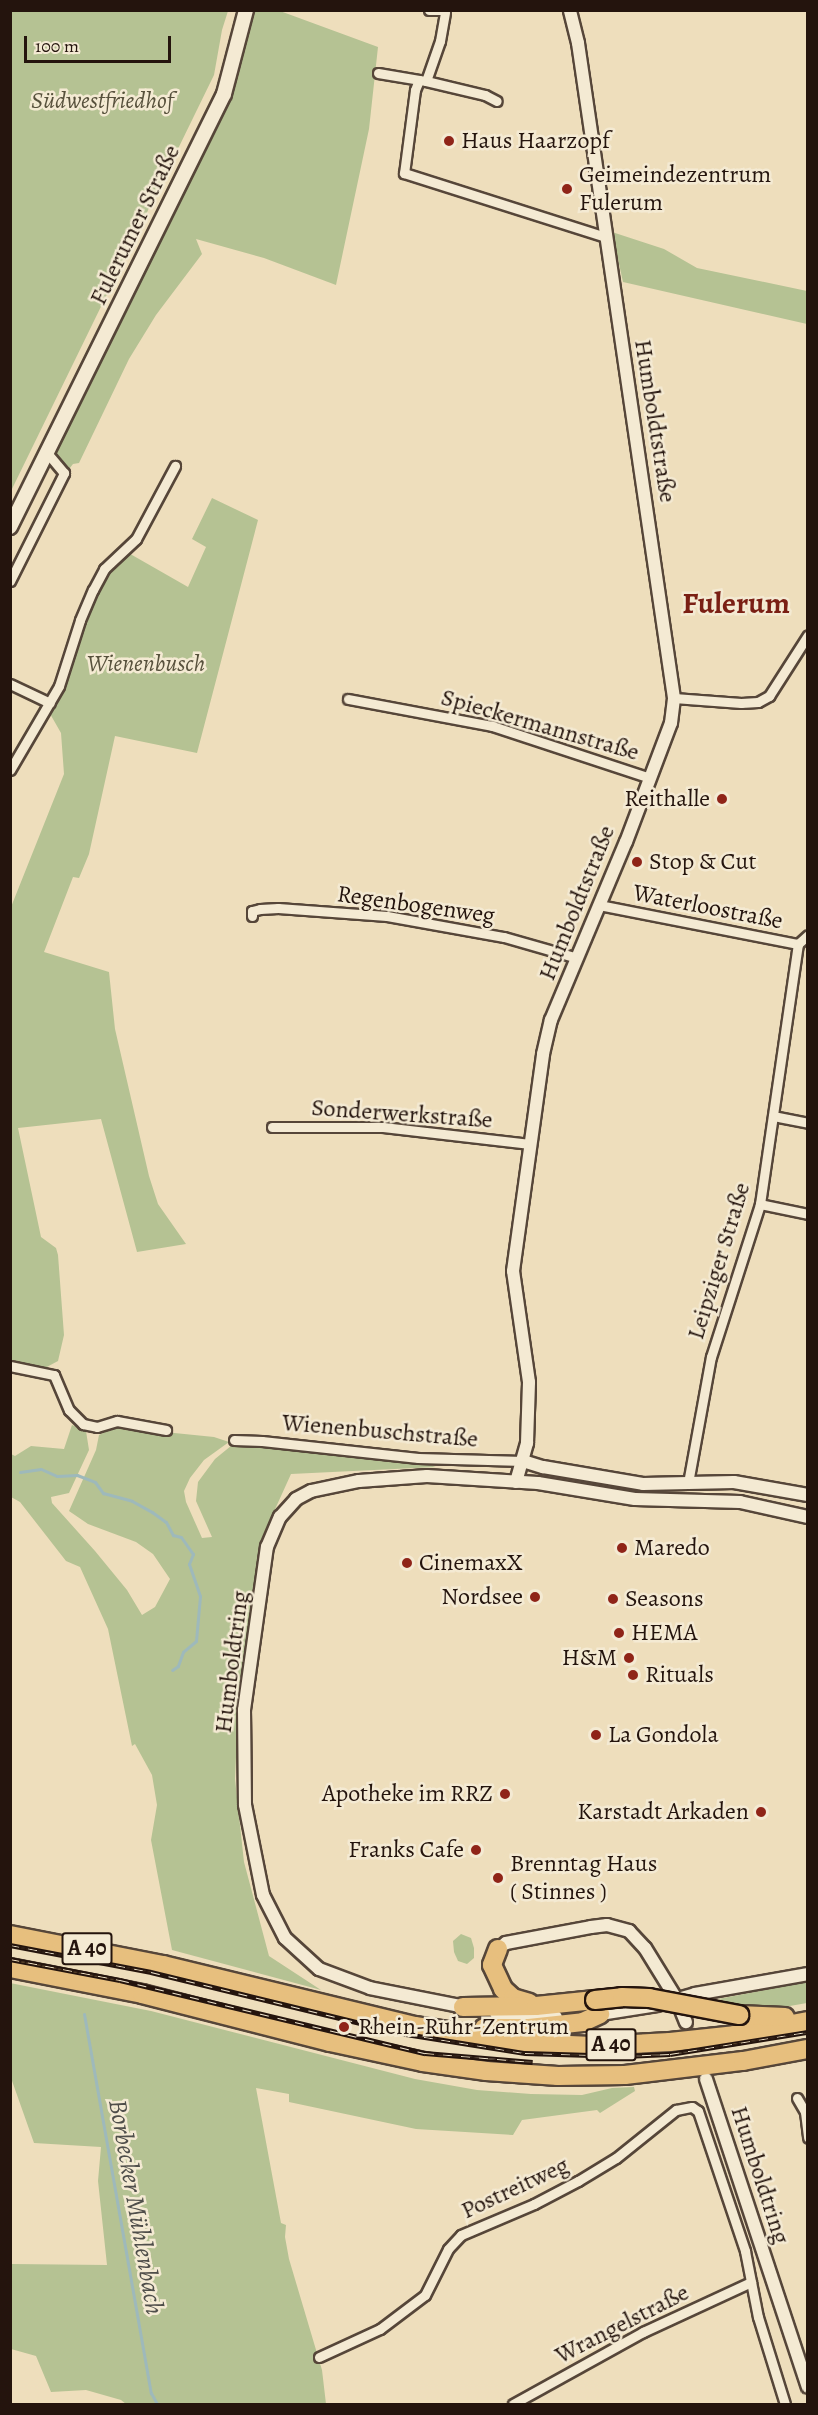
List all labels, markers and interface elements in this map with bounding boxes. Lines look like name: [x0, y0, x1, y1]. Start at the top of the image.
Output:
scale bar: [27, 24, 174, 62]
text: 100 m: [35, 34, 79, 58]
park label: Südwestfriedhof: [31, 87, 173, 115]
place label: Haus Haarzopf: [461, 127, 610, 155]
marker: Haus Haarzopf: [442, 134, 456, 148]
street label: Fulerumer Straße: [84, 140, 186, 310]
place label: Geimeindezentrum Fulerum: [579, 161, 771, 217]
marker: Geimeindezentrum Fulerum: [560, 182, 574, 196]
street label: Humboldtstraße: [628, 338, 682, 504]
district label: Fulerum: [682, 585, 790, 621]
park label: Wienenbusch: [87, 650, 205, 678]
street label: Spieckermannstraße: [438, 683, 642, 767]
place label: Reithalle: [624, 785, 710, 813]
marker: Reithalle: [715, 792, 729, 806]
street label: Humboldtstraße: [533, 821, 621, 985]
place label: Stop & Cut: [649, 848, 756, 876]
marker: Stop & Cut: [630, 855, 644, 869]
street label: Waterloostraße: [631, 878, 785, 936]
street label: Regenbogenweg: [335, 880, 497, 930]
street label: Sonderwerkstraße: [310, 1093, 494, 1135]
street label: Leipziger Straße: [681, 1179, 757, 1343]
street label: Wienenbuschstraße: [281, 1408, 479, 1454]
place label: Maredo: [634, 1534, 710, 1562]
marker: Maredo: [615, 1541, 629, 1555]
place label: CinemaxX: [419, 1549, 523, 1577]
marker: CinemaxX: [400, 1556, 414, 1570]
place label: Nordsee: [441, 1583, 523, 1611]
place label: Seasons: [625, 1585, 704, 1613]
street label: Humboldtring: [209, 1589, 255, 1735]
marker: Nordsee: [528, 1590, 542, 1604]
marker: Seasons: [606, 1592, 620, 1606]
place label: HEMA: [631, 1619, 698, 1647]
marker: HEMA: [612, 1626, 626, 1640]
place label: H&M: [562, 1644, 617, 1672]
marker: H&M: [622, 1651, 636, 1665]
place label: Rituals: [645, 1661, 714, 1689]
marker: Rituals: [626, 1668, 640, 1682]
place label: La Gondola: [608, 1721, 719, 1749]
marker: La Gondola: [589, 1728, 603, 1742]
place label: Apotheke im RRZ: [322, 1780, 493, 1808]
marker: Apotheke im RRZ: [498, 1787, 512, 1801]
place label: Karstadt Arkaden: [577, 1798, 749, 1826]
marker: Karstadt Arkaden: [754, 1805, 768, 1819]
place label: Franks Cafe: [348, 1836, 464, 1864]
marker: Franks Cafe: [469, 1843, 483, 1857]
place label: Brenntag Haus ( Stinnes ): [510, 1850, 657, 1906]
marker: Brenntag Haus ( Stinnes ): [491, 1871, 505, 1885]
road number: A 40: [62, 1930, 112, 1968]
place label: Rhein-Ruhr-Zentrum: [358, 2013, 569, 2041]
marker: Rhein-Ruhr-Zentrum: [335, 2018, 353, 2036]
road number: A 40: [586, 2026, 636, 2064]
water label: Borbecker Mühlenbach: [102, 2097, 170, 2317]
street label: Humboldtring: [724, 2103, 796, 2247]
street label: Postreitweg: [457, 2151, 573, 2225]
street label: Wrangelstraße: [550, 2278, 694, 2370]

